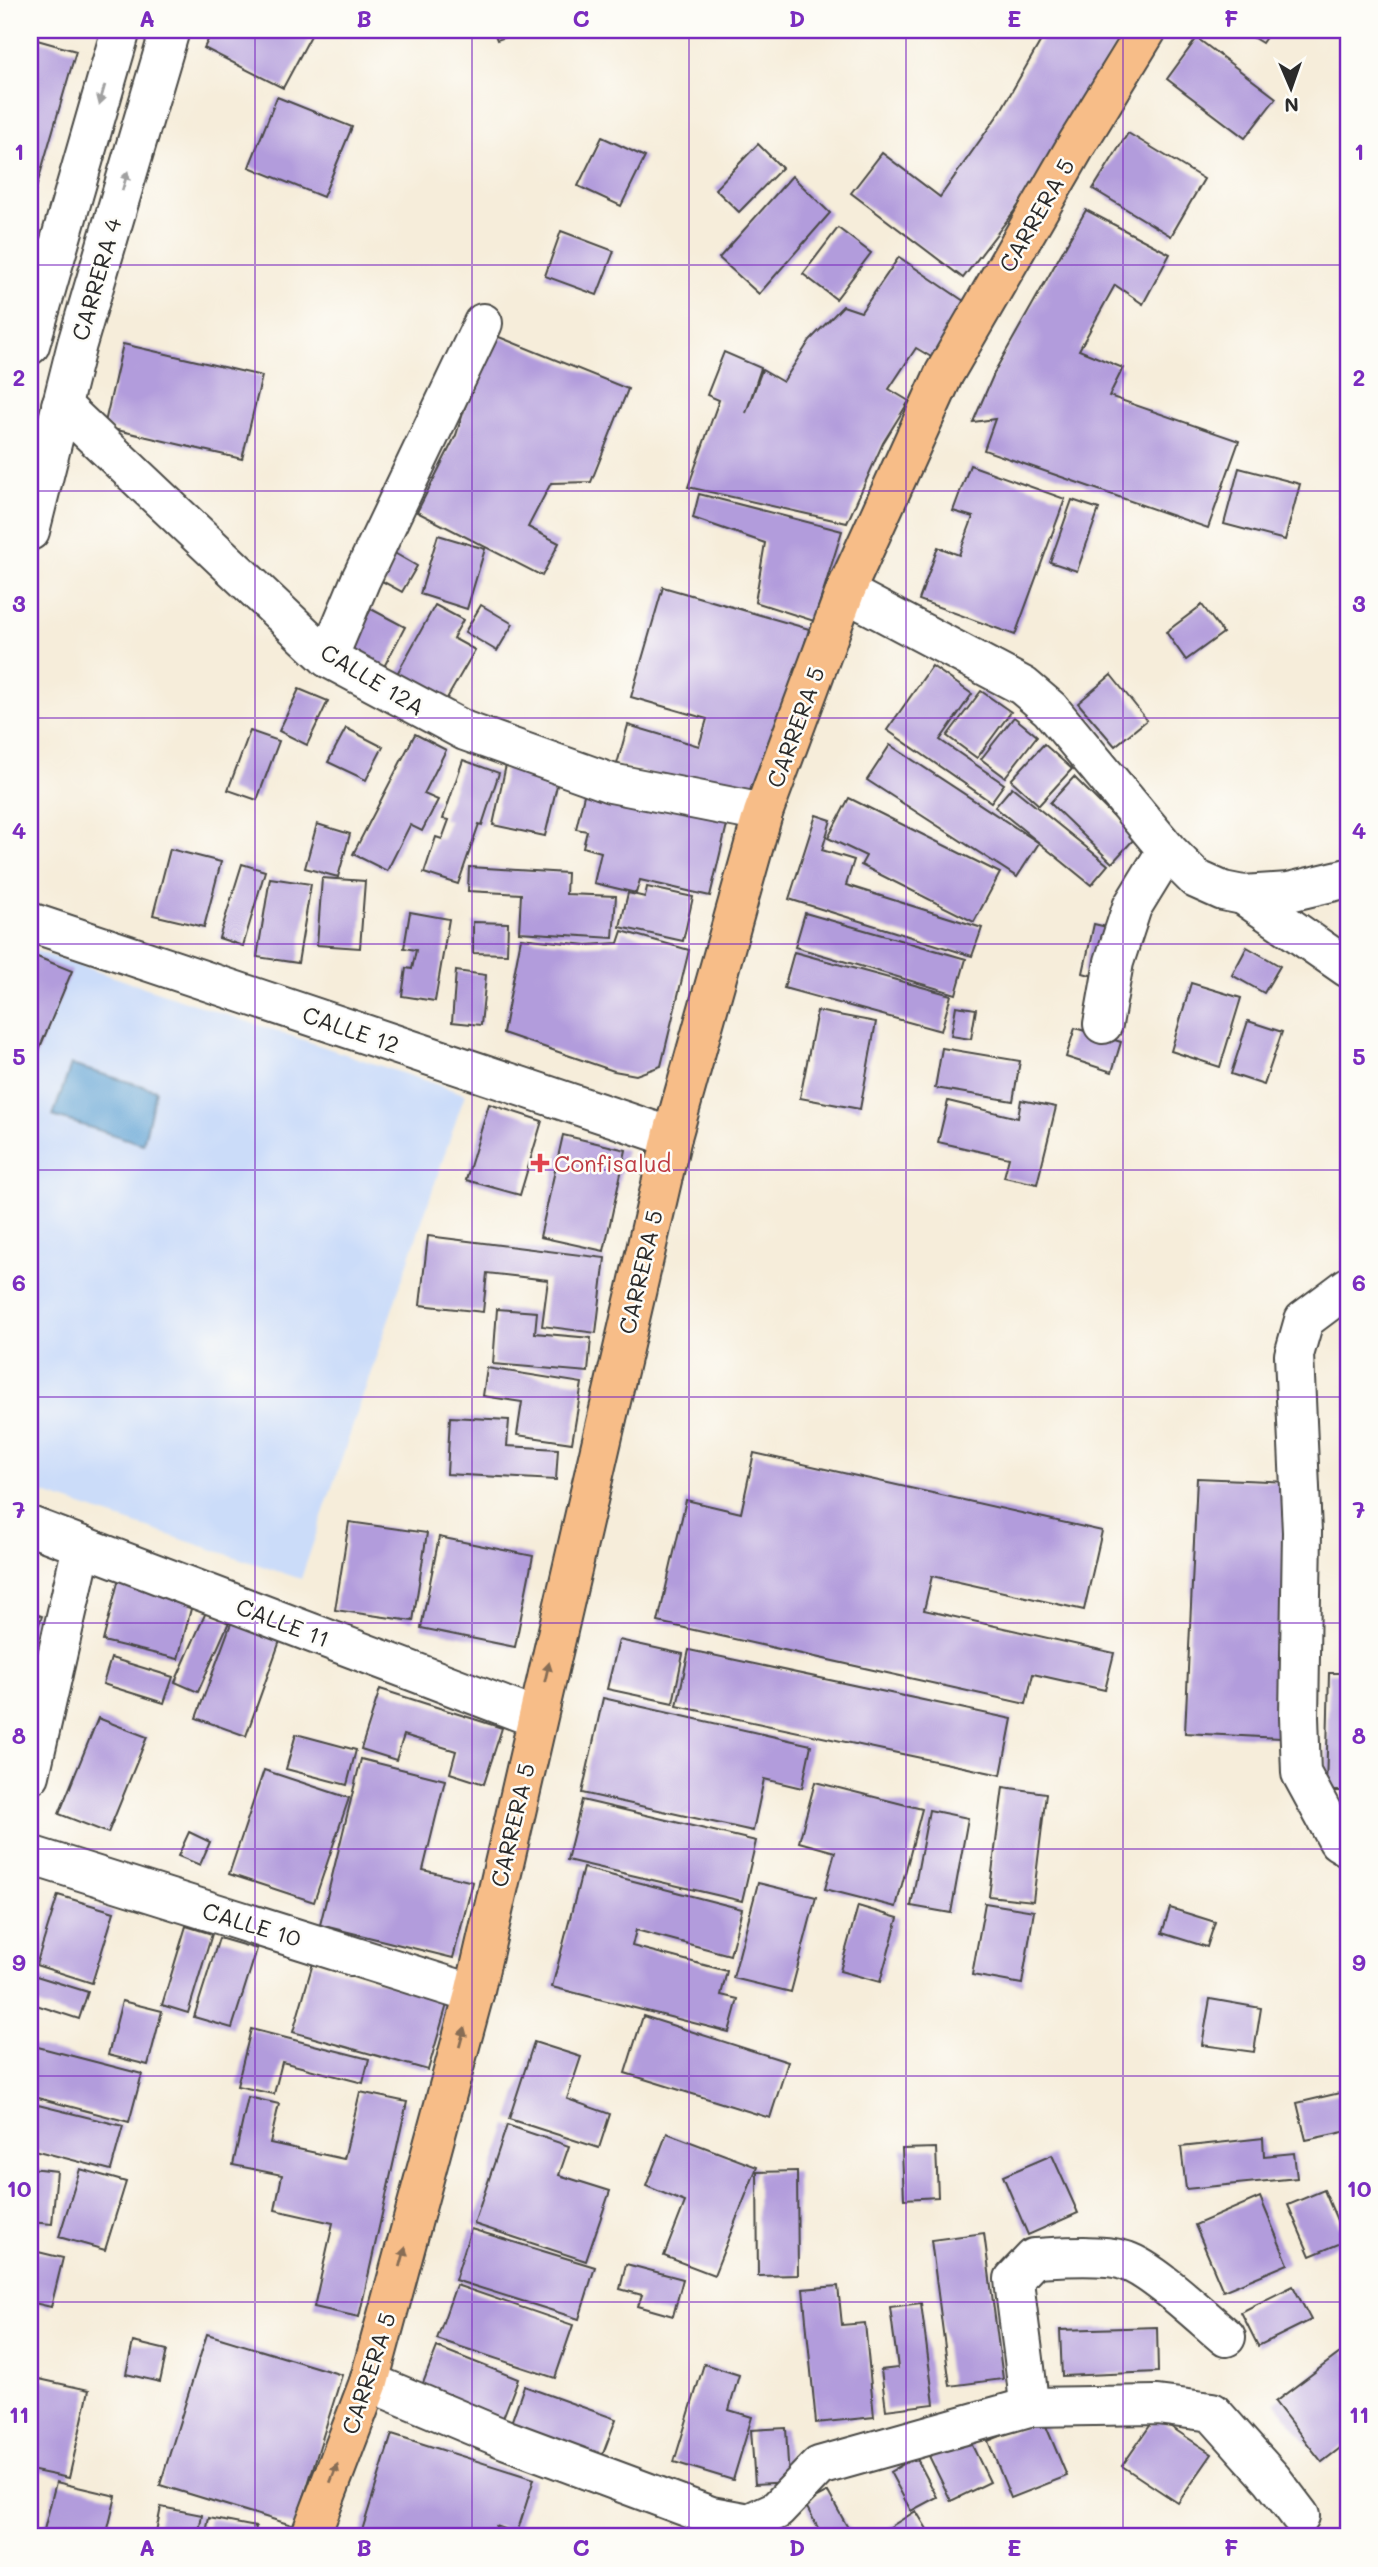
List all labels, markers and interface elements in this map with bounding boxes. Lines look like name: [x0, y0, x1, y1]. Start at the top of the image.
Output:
text: A: [139, 3, 155, 33]
text: B: [356, 3, 372, 33]
text: C: [572, 3, 590, 33]
text: D: [789, 3, 805, 33]
text: E: [1007, 3, 1021, 33]
text: F: [1224, 3, 1238, 33]
north arrow: [1256, 52, 1326, 122]
one-way arrow: [97, 85, 107, 106]
text: N: [1284, 93, 1299, 118]
text: 1: [14, 136, 24, 166]
text: 1: [1354, 136, 1364, 166]
street label: CARRERA 5: [991, 153, 1081, 277]
one-way arrow: [120, 171, 130, 192]
street label: CARRERA 4: [64, 214, 128, 344]
text: 2: [13, 362, 25, 392]
text: 2: [1353, 362, 1365, 392]
text: 3: [12, 588, 26, 618]
text: 3: [1352, 588, 1366, 618]
street label: CALLE 12A: [316, 636, 430, 722]
street label: CARRERA 5: [759, 662, 831, 792]
text: 4: [12, 815, 26, 845]
text: 4: [1352, 815, 1366, 845]
street label: CALLE 12: [299, 999, 403, 1059]
text: 5: [12, 1041, 26, 1071]
text: 5: [1352, 1041, 1366, 1071]
place label: Confisalud: [554, 1148, 671, 1178]
marker: Confisalud: [532, 1155, 548, 1171]
street label: CARRERA 5: [611, 1207, 669, 1337]
text: 6: [12, 1267, 26, 1297]
text: 6: [1352, 1267, 1366, 1297]
text: 7: [13, 1494, 26, 1524]
text: 7: [1353, 1494, 1366, 1524]
street label: CALLE 11: [232, 1591, 334, 1653]
one-way arrow: [542, 1661, 553, 1683]
text: 8: [12, 1720, 26, 1750]
text: 8: [1352, 1720, 1366, 1750]
street label: CARRERA 5: [483, 1760, 541, 1890]
street label: CALLE 10: [199, 1895, 305, 1953]
text: 9: [12, 1947, 26, 1977]
text: 9: [1352, 1947, 1366, 1977]
one-way arrow: [457, 2026, 468, 2048]
text: 10: [7, 2173, 32, 2203]
text: 10: [1347, 2173, 1372, 2203]
one-way arrow: [398, 2246, 408, 2267]
street label: CARRERA 5: [334, 2308, 402, 2438]
text: 11: [9, 2399, 29, 2429]
text: 11: [1349, 2399, 1369, 2429]
one-way arrow: [329, 2463, 340, 2484]
text: A: [139, 2532, 155, 2562]
text: B: [356, 2532, 372, 2562]
text: C: [572, 2532, 590, 2562]
text: D: [789, 2532, 805, 2562]
text: E: [1007, 2532, 1021, 2562]
text: F: [1224, 2532, 1238, 2562]

